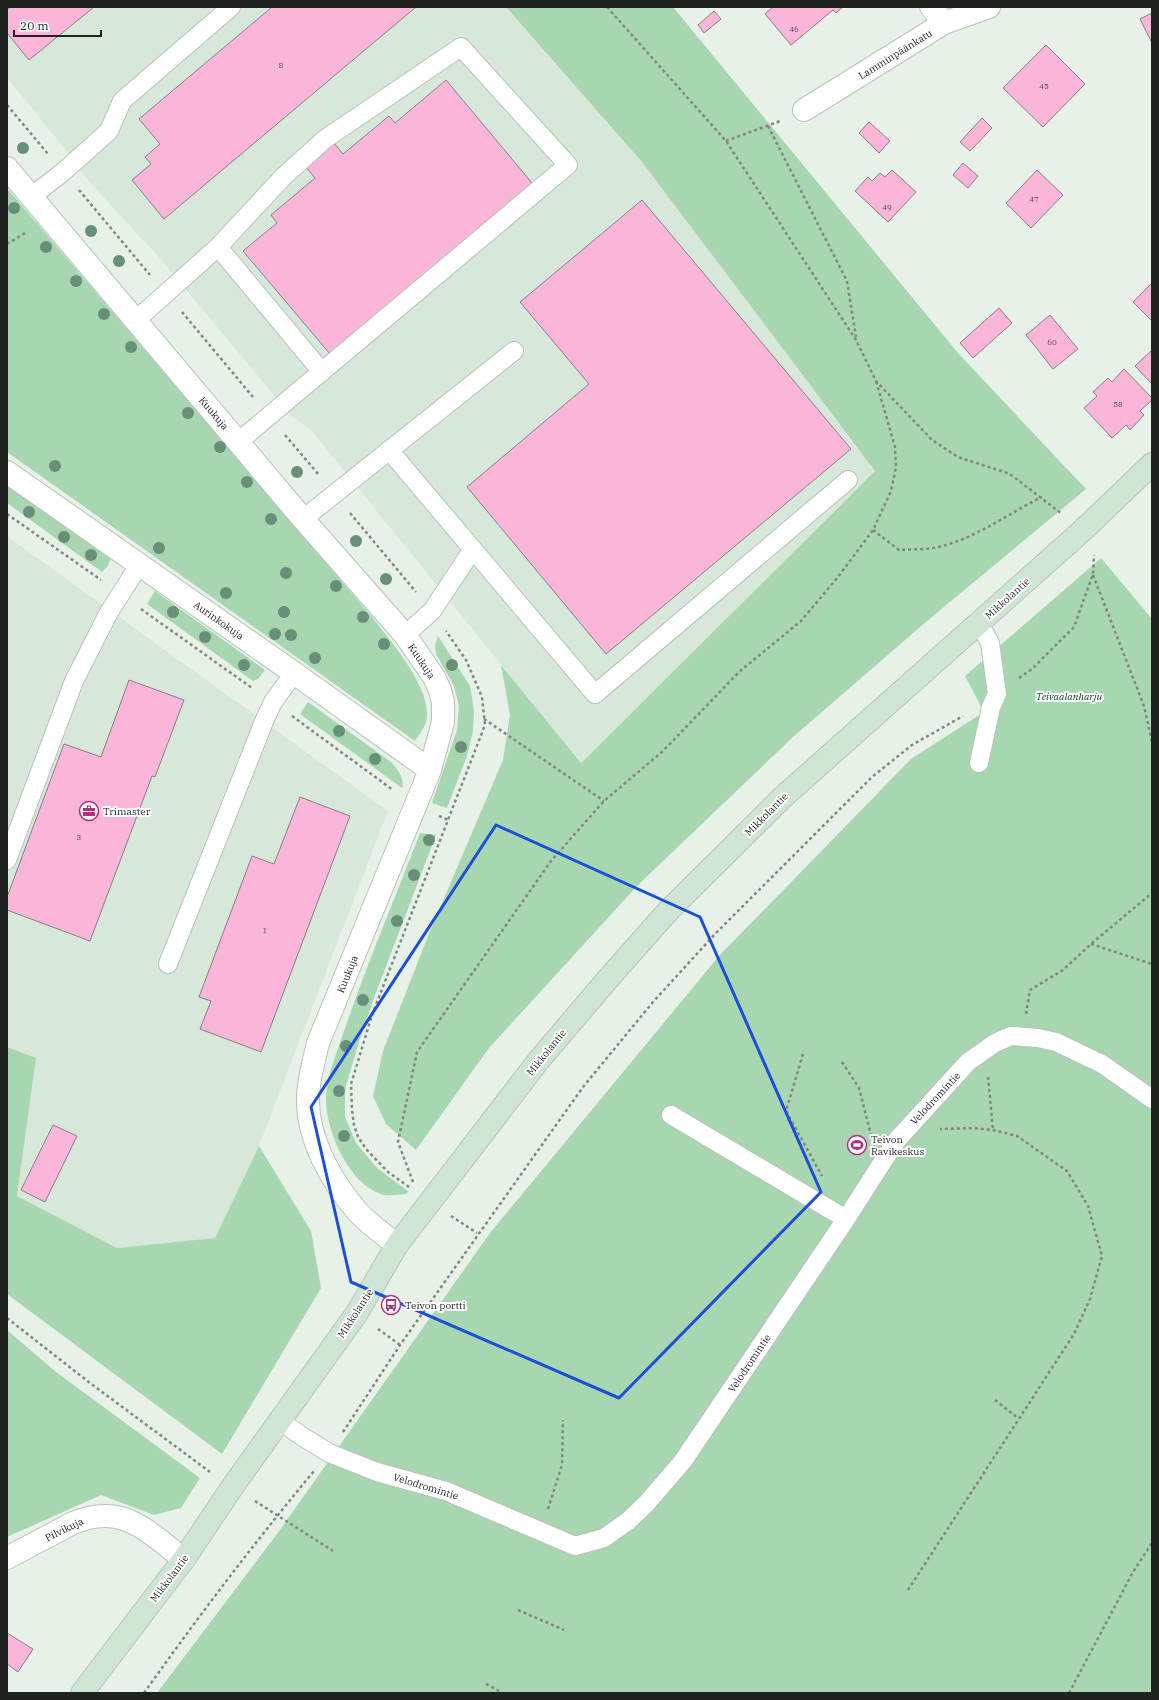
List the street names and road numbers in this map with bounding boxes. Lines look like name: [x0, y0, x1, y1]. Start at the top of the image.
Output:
street label: Lamminpäänkatu: [856, 27, 935, 82]
street label: Kuukuja: [196, 394, 232, 433]
street label: Mikkolantie: [982, 575, 1032, 622]
street label: Aurinkokuja: [191, 598, 247, 643]
street label: Kuukuja: [405, 641, 438, 682]
street label: Mikkolantie: [742, 790, 791, 839]
street label: Kuukuja: [334, 953, 361, 995]
street label: Mikkolantie: [524, 1026, 569, 1078]
street label: Velodromintie: [908, 1069, 963, 1127]
street label: Mikkolantie: [335, 1286, 376, 1340]
street label: Velodromintie: [725, 1332, 774, 1395]
street label: Velodromintie: [392, 1470, 460, 1503]
street label: Pilvikuja: [43, 1514, 86, 1544]
street label: Mikkolantie: [147, 1552, 191, 1605]

